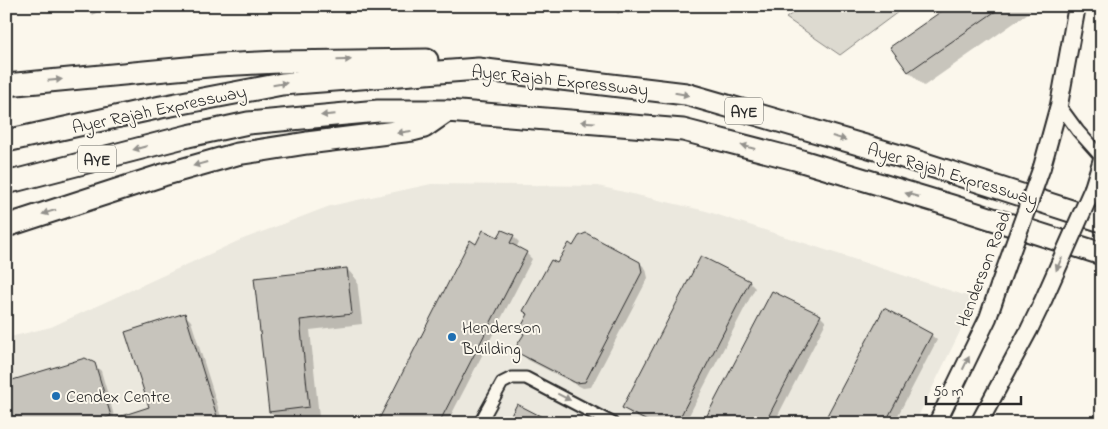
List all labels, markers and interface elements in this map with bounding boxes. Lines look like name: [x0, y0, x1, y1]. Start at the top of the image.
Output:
one-way arrow: [336, 56, 352, 64]
street label: Ayer Rajah Expressway: [470, 60, 649, 104]
one-way arrow: [47, 76, 63, 84]
street label: Ayer Rajah Expressway: [70, 80, 249, 142]
one-way arrow: [272, 80, 288, 88]
one-way arrow: [675, 90, 691, 98]
road number: AYE: [725, 98, 763, 124]
one-way arrow: [320, 112, 336, 120]
one-way arrow: [579, 118, 595, 126]
one-way arrow: [396, 128, 412, 136]
one-way arrow: [831, 135, 846, 143]
street label: Ayer Rajah Expressway: [864, 138, 1041, 214]
one-way arrow: [740, 143, 755, 151]
one-way arrow: [133, 144, 148, 152]
road number: AYE: [78, 146, 116, 172]
one-way arrow: [193, 161, 208, 169]
one-way arrow: [904, 190, 919, 198]
one-way arrow: [42, 208, 57, 216]
street label: Henderson Road: [951, 208, 1019, 331]
one-way arrow: [1055, 257, 1063, 271]
place label: Henderson Building: [461, 316, 541, 364]
marker: Henderson Building: [446, 331, 458, 343]
one-way arrow: [962, 356, 970, 370]
scale bar: [926, 374, 1020, 406]
text: 50 m: [933, 381, 964, 403]
place label: Cendex Centre: [66, 385, 171, 411]
marker: Cendex Centre: [50, 390, 62, 402]
one-way arrow: [557, 393, 572, 402]

